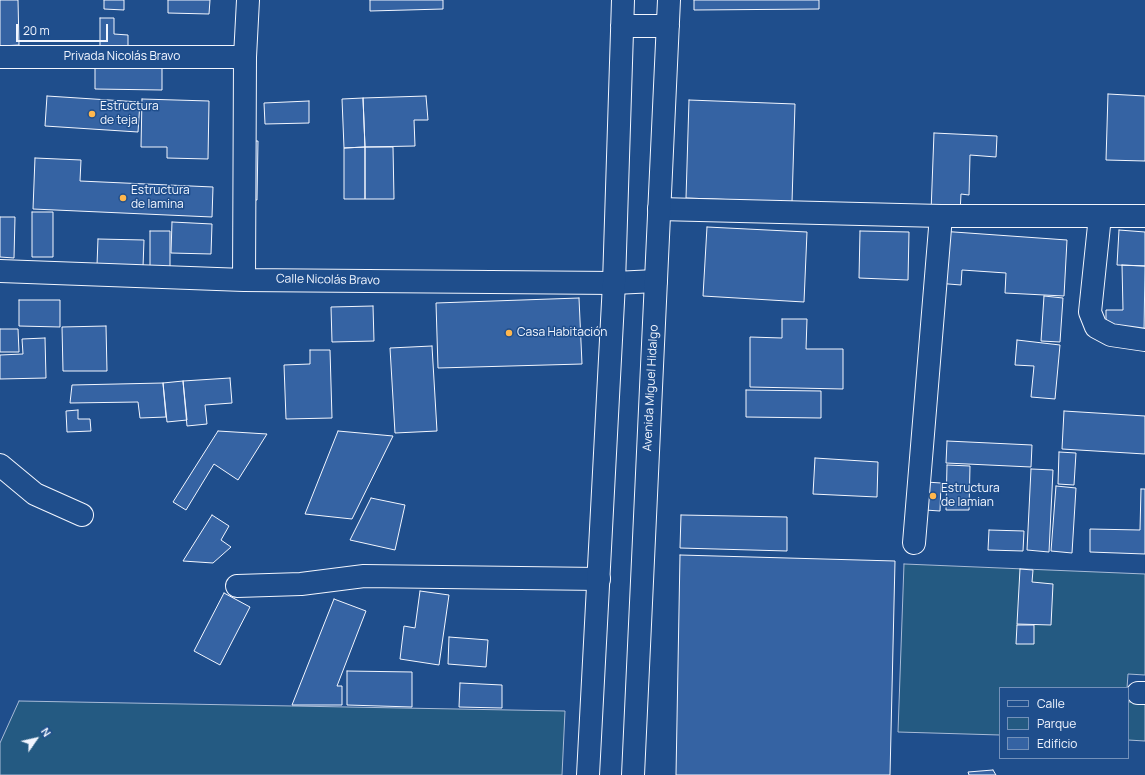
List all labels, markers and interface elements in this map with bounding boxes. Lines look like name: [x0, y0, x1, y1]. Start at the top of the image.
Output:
scale bar: [18, 16, 110, 42]
text: 20 m: [23, 22, 50, 39]
street label: Privada Nicolás Bravo: [64, 50, 180, 64]
place label: Estructura de teja: [100, 100, 159, 128]
marker: Estructura de teja: [87, 109, 97, 119]
place label: Estructura de lamina: [131, 184, 190, 212]
marker: Estructura de lamina: [118, 193, 128, 203]
street label: Calle Nicolás Bravo: [276, 272, 380, 288]
street label: Avenida Miguel Hidalgo: [640, 324, 662, 452]
place label: Casa Habitación: [517, 326, 607, 340]
marker: Casa Habitación: [504, 328, 514, 338]
place label: Estructura de lamian: [941, 482, 1000, 510]
marker: Estructura de lamian: [928, 491, 938, 501]
legend: [999, 687, 1129, 759]
text: Calle: [1037, 695, 1065, 712]
text: Parque: [1037, 715, 1076, 732]
north arrow: [16, 719, 56, 759]
text: N: [38, 725, 55, 739]
text: Edificio: [1037, 735, 1077, 752]

